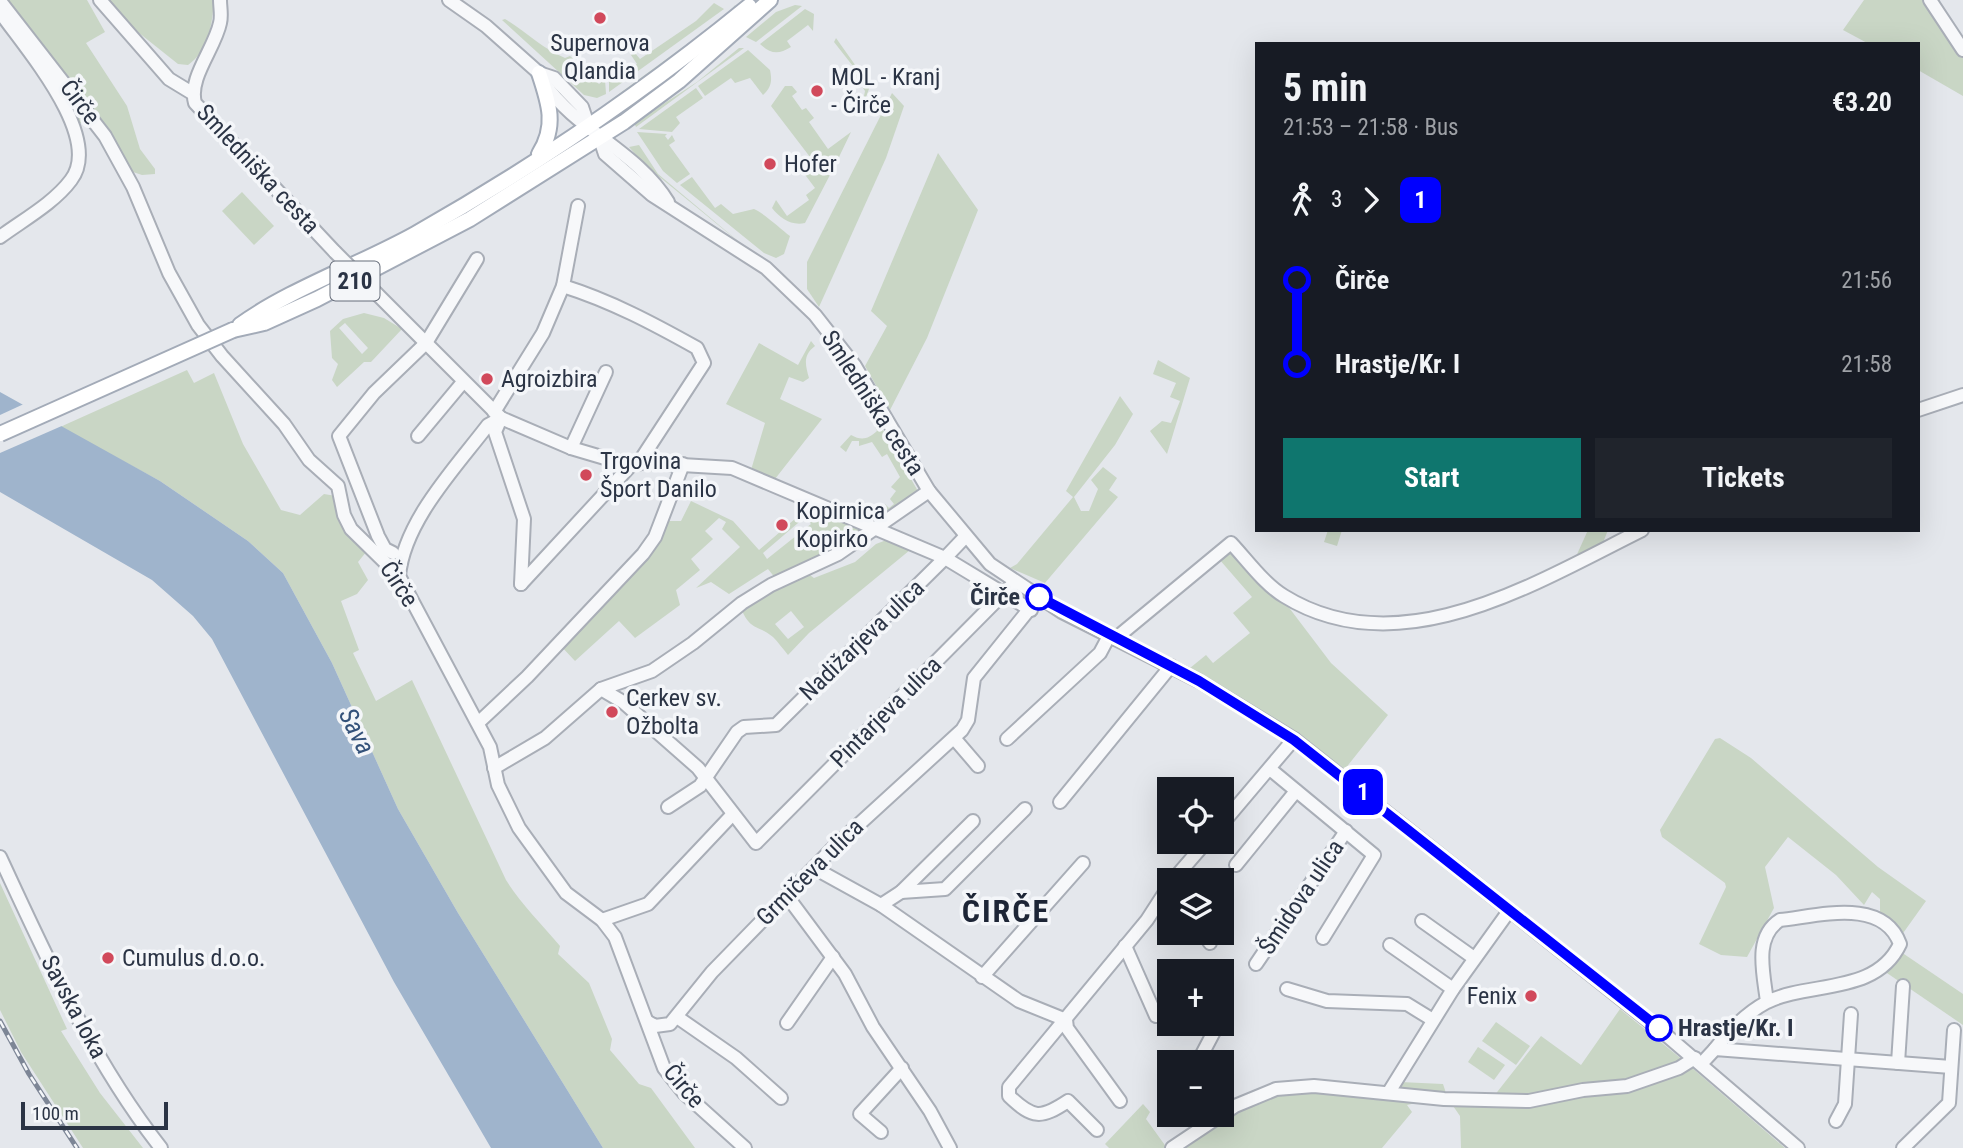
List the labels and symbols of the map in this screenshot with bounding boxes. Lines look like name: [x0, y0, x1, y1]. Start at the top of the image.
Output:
marker: Supernova Qlandia: [592, 10, 608, 26]
place label: Supernova Qlandia: [550, 29, 650, 85]
place label: MOL - Kranj - Čirče: [831, 63, 940, 119]
street label: Čirče: [54, 74, 107, 130]
marker: MOL - Kranj - Čirče: [809, 83, 825, 99]
street label: Smledniška cesta: [191, 98, 325, 240]
place label: Hofer: [784, 150, 837, 178]
marker: Hofer: [762, 156, 778, 172]
road number: 210: [330, 262, 380, 300]
street label: Smledniška cesta: [816, 325, 930, 481]
place label: Agroizbira: [501, 365, 598, 393]
marker: Agroizbira: [479, 371, 495, 387]
place label: Trgovina Šport Danilo: [600, 447, 717, 503]
marker: Trgovina Šport Danilo: [578, 467, 594, 483]
place label: Kopirnica Kopirko: [796, 497, 885, 553]
marker: Kopirnica Kopirko: [774, 517, 790, 533]
street label: Čirče: [374, 555, 425, 612]
street label: Nadižarjeva ulica: [794, 574, 930, 706]
place label: Čirče: [970, 583, 1020, 611]
marker: Čirče: [1026, 584, 1052, 610]
street label: Pintarjeva ulica: [825, 651, 947, 773]
place label: Cerkev sv. Ožbolta: [626, 684, 722, 740]
water label: Sava: [333, 703, 381, 759]
marker: Cerkev sv. Ožbolta: [604, 704, 620, 720]
line badge: 1: [1340, 769, 1386, 815]
street label: Grmičeva ulica: [751, 813, 869, 931]
street label: Šmidova ulica: [1252, 834, 1350, 960]
district label: ČIRČE: [962, 892, 1050, 930]
place label: Cumulus d.o.o.: [122, 944, 265, 972]
marker: Cumulus d.o.o.: [100, 950, 116, 966]
street label: Savska loka: [35, 951, 113, 1063]
place label: Fenix: [1467, 982, 1517, 1010]
marker: Fenix: [1523, 988, 1539, 1004]
place label: Hrastje/Kr. I: [1678, 1014, 1793, 1042]
marker: Hrastje/Kr. I: [1646, 1015, 1672, 1041]
street label: Čirče: [658, 1058, 711, 1114]
scale bar: [21, 1099, 168, 1131]

